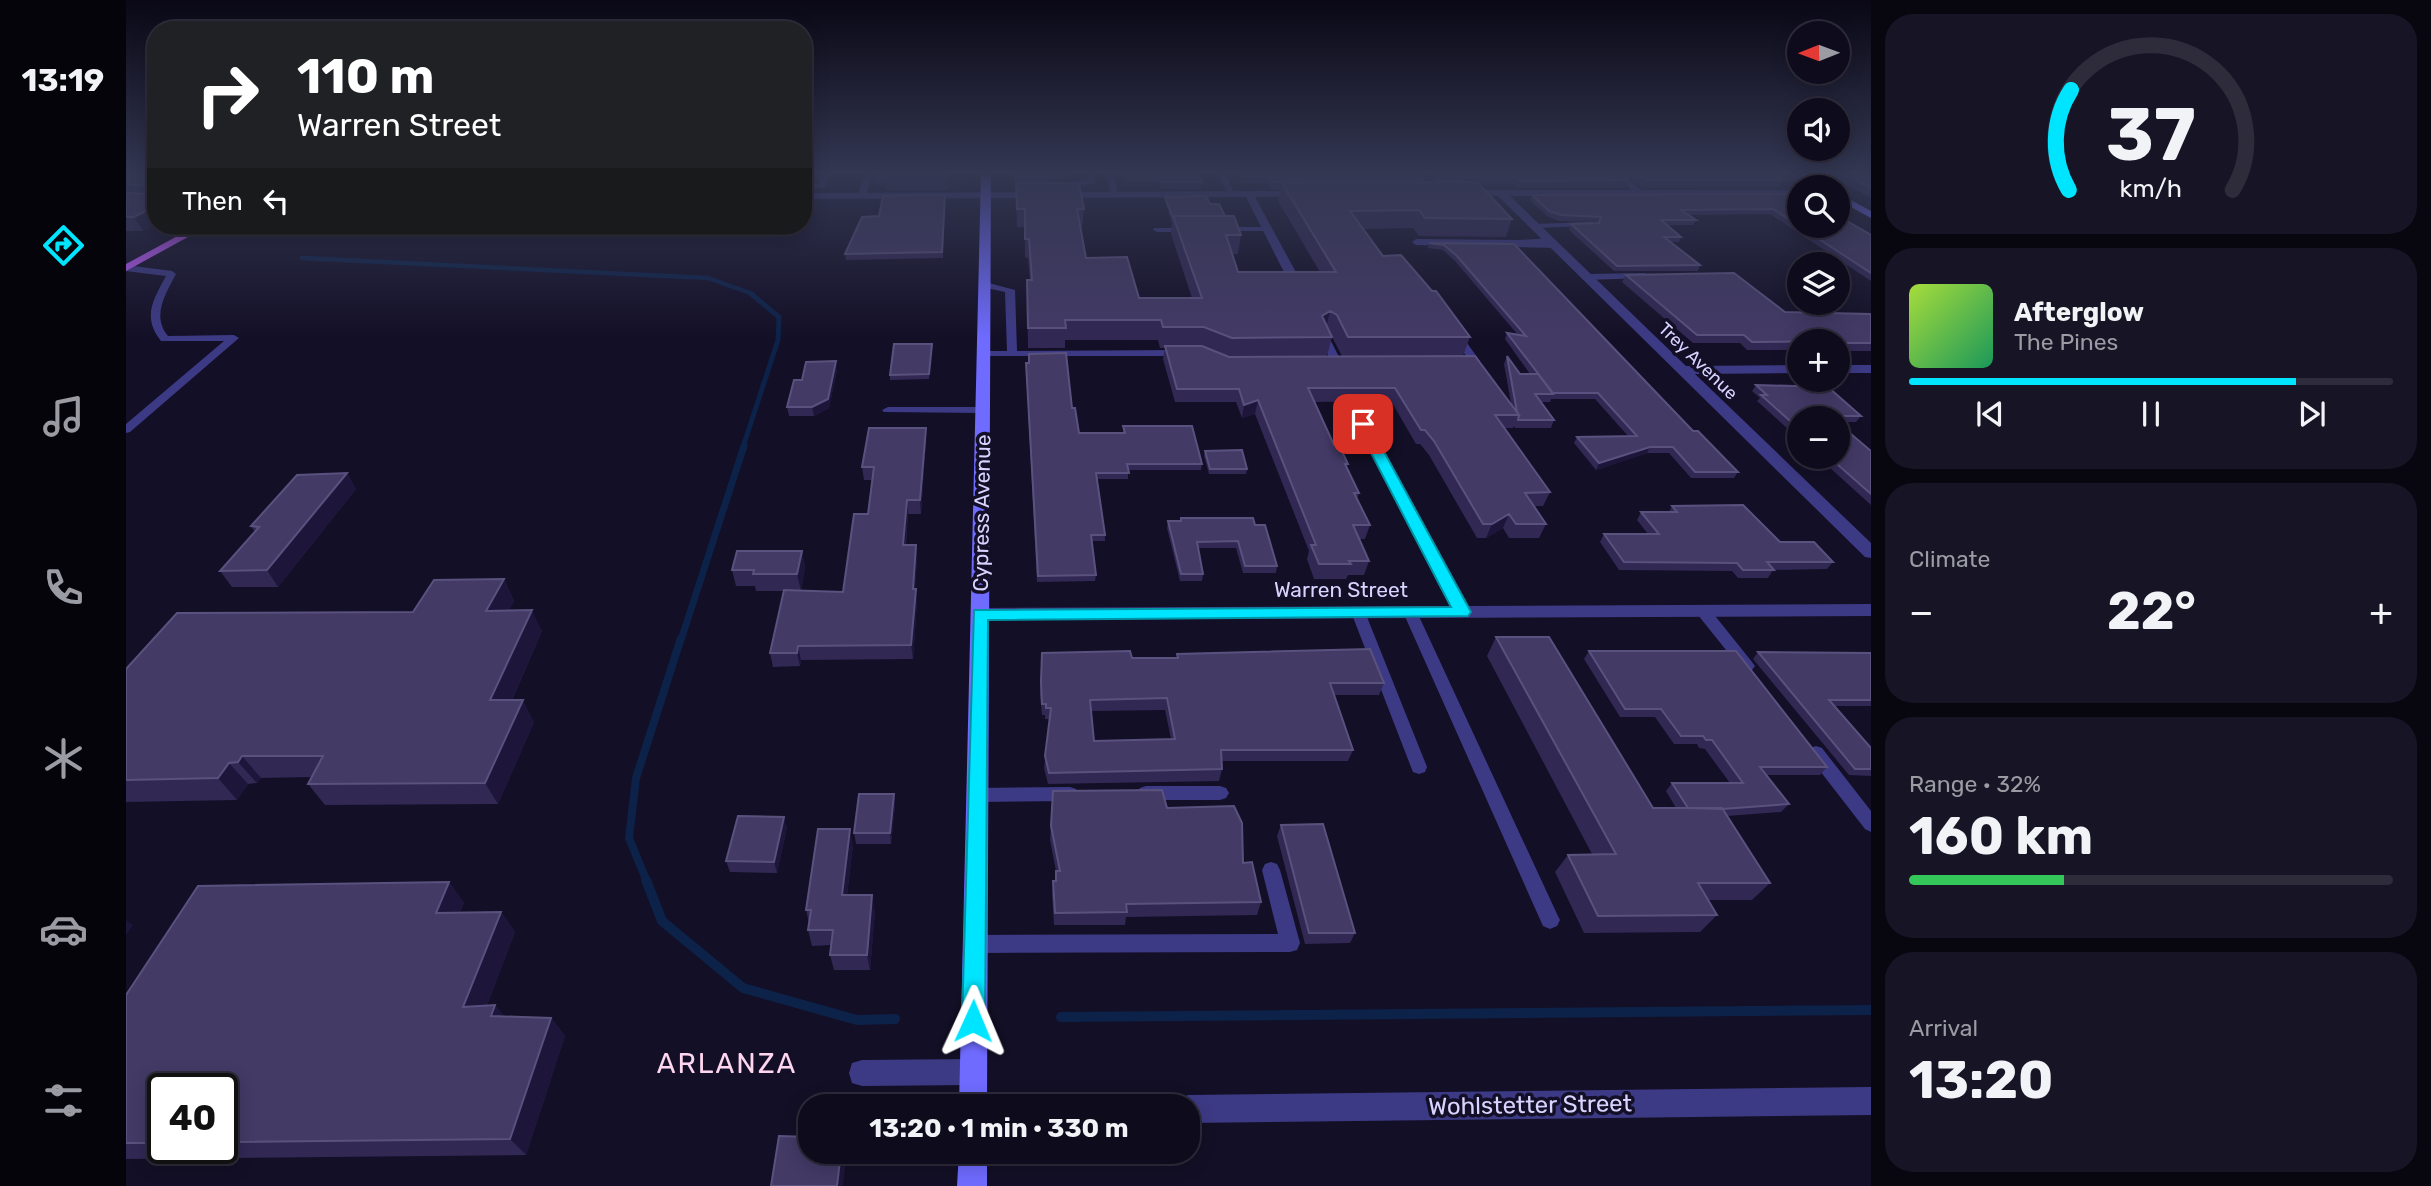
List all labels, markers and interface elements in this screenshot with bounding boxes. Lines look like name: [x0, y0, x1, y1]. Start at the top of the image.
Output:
north arrow: [1787, 21, 1850, 84]
map controls: [1787, 21, 1850, 469]
text: 110 m: [297, 47, 434, 105]
icon: right: [182, 49, 273, 140]
text: 13:19: [22, 61, 104, 99]
text: 37: [2106, 93, 2196, 179]
button: sound: [1787, 98, 1850, 161]
text: Warren Street: [297, 106, 501, 144]
text: km/h: [2120, 174, 2182, 203]
button: search: [1787, 175, 1850, 238]
icon: left: [257, 182, 295, 220]
text: Then: [182, 186, 243, 217]
icon: directions: [39, 221, 88, 270]
button: layers: [1787, 252, 1850, 315]
text: Afterglow: [2014, 297, 2144, 328]
street label: Trey Avenue: [1654, 318, 1742, 404]
text: The Pines: [2014, 328, 2118, 356]
button: +: [1787, 329, 1850, 392]
icon: music: [39, 392, 88, 441]
pin: [1333, 394, 1393, 454]
icon: previous: [1971, 395, 2009, 433]
icon: pause: [2132, 395, 2170, 433]
icon: next: [2293, 395, 2331, 433]
icon: arrive: [1344, 405, 1382, 443]
button: −: [1787, 406, 1850, 469]
street label: Cypress Avenue: [968, 434, 995, 592]
text: Climate: [1909, 545, 1990, 573]
icon: phone: [39, 563, 88, 612]
street label: Warren Street: [1274, 577, 1408, 602]
text: 22°: [2107, 580, 2196, 642]
text: −: [1909, 589, 1934, 635]
text: +: [2369, 589, 2393, 635]
icon: climate: [39, 734, 88, 783]
text: Range · 32%: [1909, 770, 2041, 798]
text: 160 km: [1909, 805, 2093, 867]
icon: car: [39, 905, 88, 954]
position arrow: [936, 984, 1010, 1058]
text: Arrival: [1909, 1014, 1978, 1042]
district label: ARLANZA: [657, 1047, 797, 1080]
text: 13:20: [1909, 1049, 2053, 1111]
speed limit sign: 40: [147, 1073, 238, 1164]
icon: filters: [39, 1076, 88, 1125]
street label: Wohlstetter Street: [1428, 1089, 1632, 1121]
text: 13:20 · 1 min · 330 m: [869, 1113, 1129, 1144]

